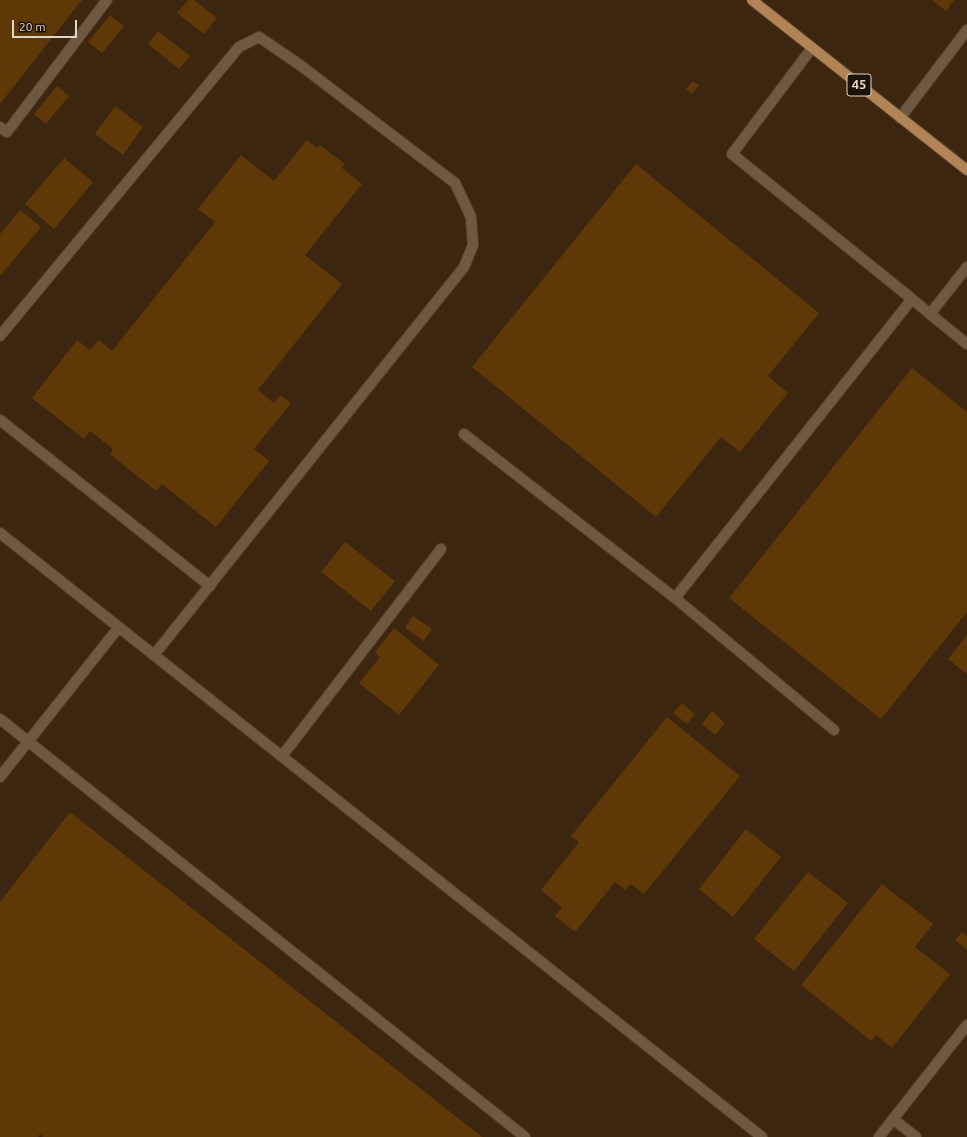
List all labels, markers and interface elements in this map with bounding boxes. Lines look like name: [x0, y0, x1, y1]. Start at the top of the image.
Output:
scale bar: [14, 12, 79, 38]
text: 20 m: [19, 20, 46, 33]
road number: 45: [847, 74, 871, 96]

